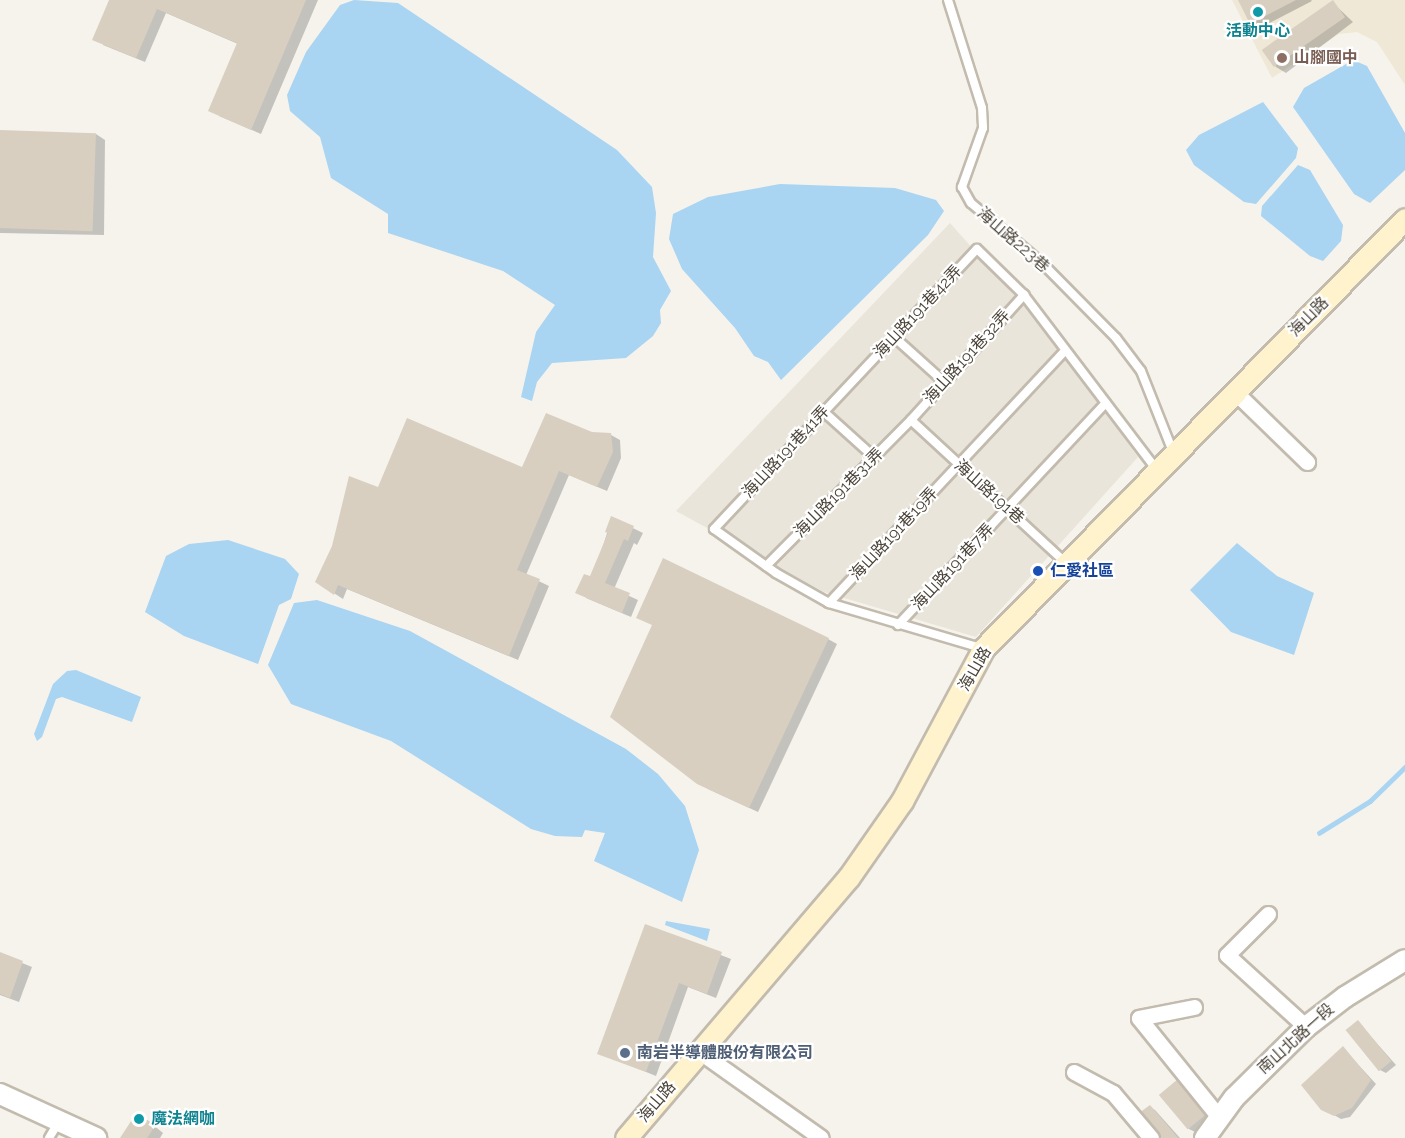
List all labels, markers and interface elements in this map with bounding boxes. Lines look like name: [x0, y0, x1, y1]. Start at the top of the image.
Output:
marker: 活動中心: [1251, 5, 1265, 19]
place label: 活動中心: [1226, 21, 1290, 41]
place label: 山腳國中: [1294, 48, 1358, 68]
marker: 山腳國中: [1275, 51, 1289, 65]
street label: 海山路223巷: [973, 203, 1053, 277]
street label: 海山路191巷42弄: [870, 262, 966, 362]
street label: 海山路: [1285, 293, 1333, 341]
street label: 海山路191巷32弄: [920, 306, 1014, 408]
street label: 海山路191巷41弄: [739, 402, 833, 502]
street label: 海山路191巷31弄: [790, 444, 888, 542]
street label: 海山路191巷: [950, 456, 1028, 528]
street label: 海山路191巷19弄: [846, 484, 942, 584]
street label: 海山路191巷7弄: [908, 520, 998, 614]
place label: 仁愛社區: [1050, 561, 1114, 581]
marker: 仁愛社區: [1031, 564, 1045, 578]
street label: 海山路: [955, 643, 995, 695]
street label: 南山北路一段: [1254, 1000, 1338, 1078]
place label: 南岩半導體股份有限公司: [637, 1043, 813, 1063]
marker: 南岩半導體股份有限公司: [618, 1046, 632, 1060]
street label: 海山路: [634, 1078, 680, 1126]
place label: 魔法網咖: [151, 1109, 215, 1129]
marker: 魔法網咖: [132, 1112, 146, 1126]

